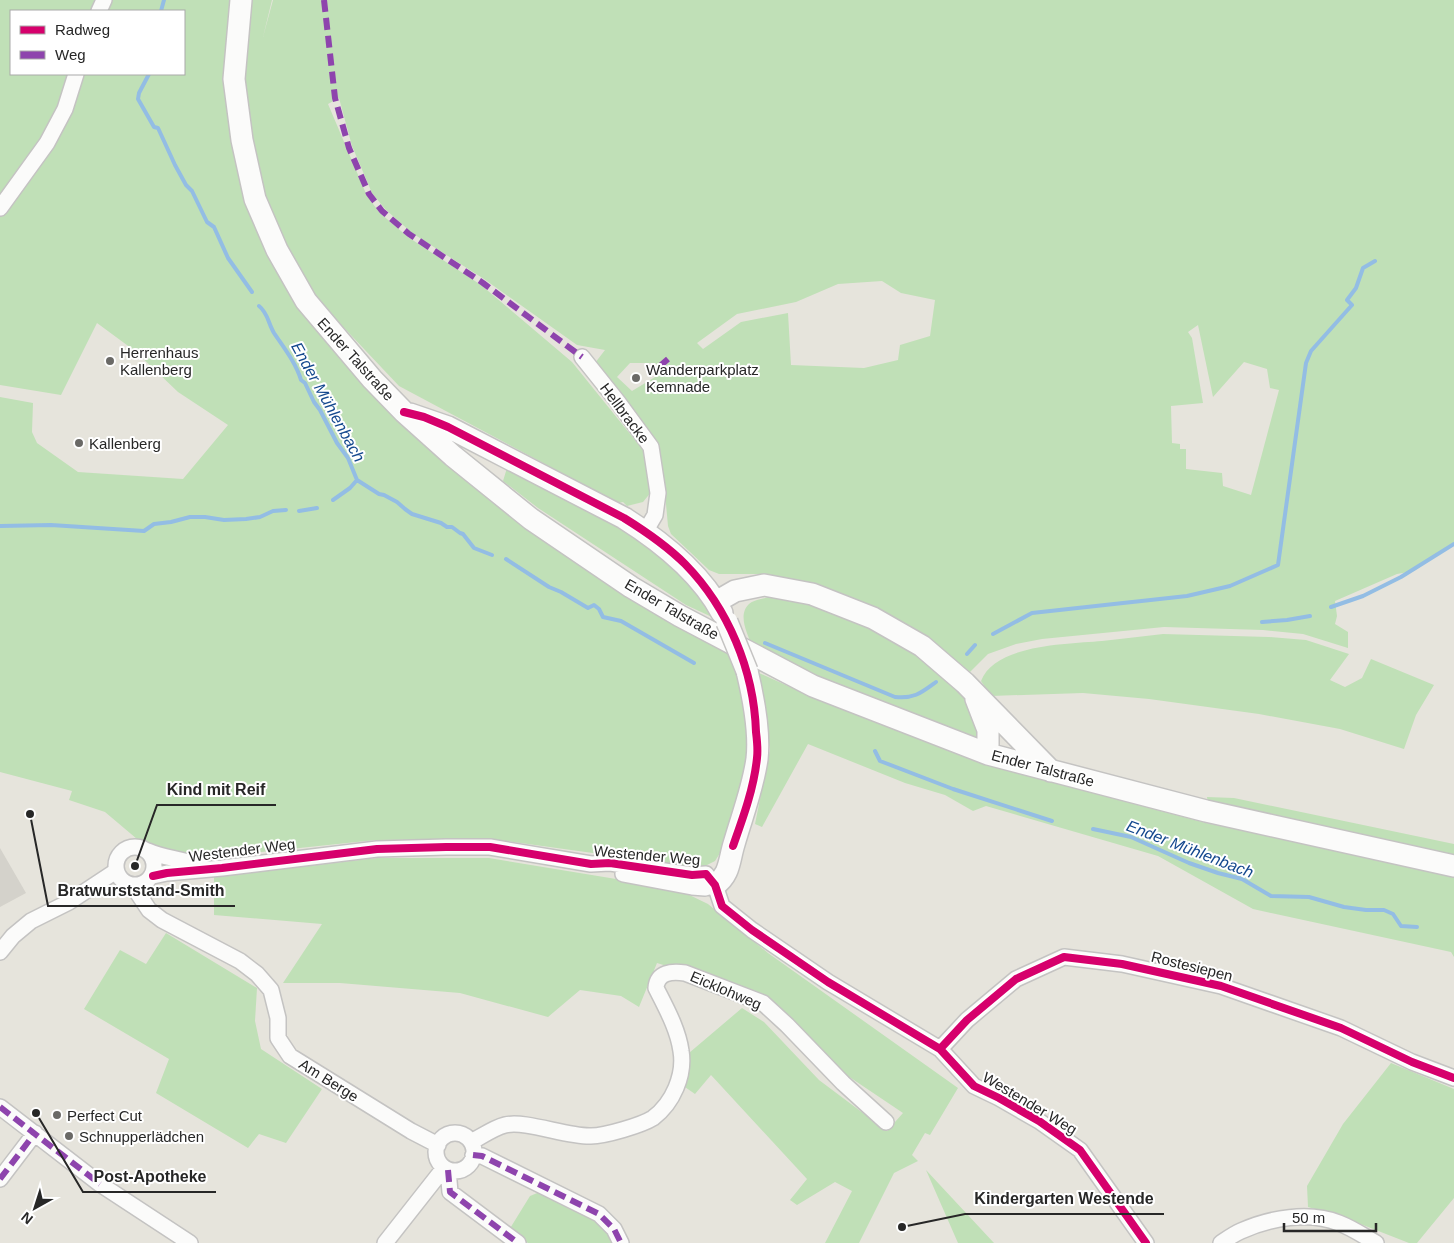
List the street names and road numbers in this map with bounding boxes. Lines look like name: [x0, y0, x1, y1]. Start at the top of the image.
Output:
street label: Ender Talstraße: [314, 314, 398, 404]
street label: Hellbracke: [597, 380, 653, 446]
street label: Ender Talstraße: [622, 575, 722, 643]
street label: Ender Talstraße: [990, 746, 1096, 790]
street label: Westender Weg: [188, 835, 296, 865]
street label: Westender Weg: [593, 842, 701, 868]
street label: Rostesiepen: [1149, 948, 1235, 984]
street label: Eicklohweg: [688, 967, 764, 1013]
street label: Am Berge: [296, 1055, 362, 1105]
street label: Westender Weg: [980, 1068, 1080, 1138]

